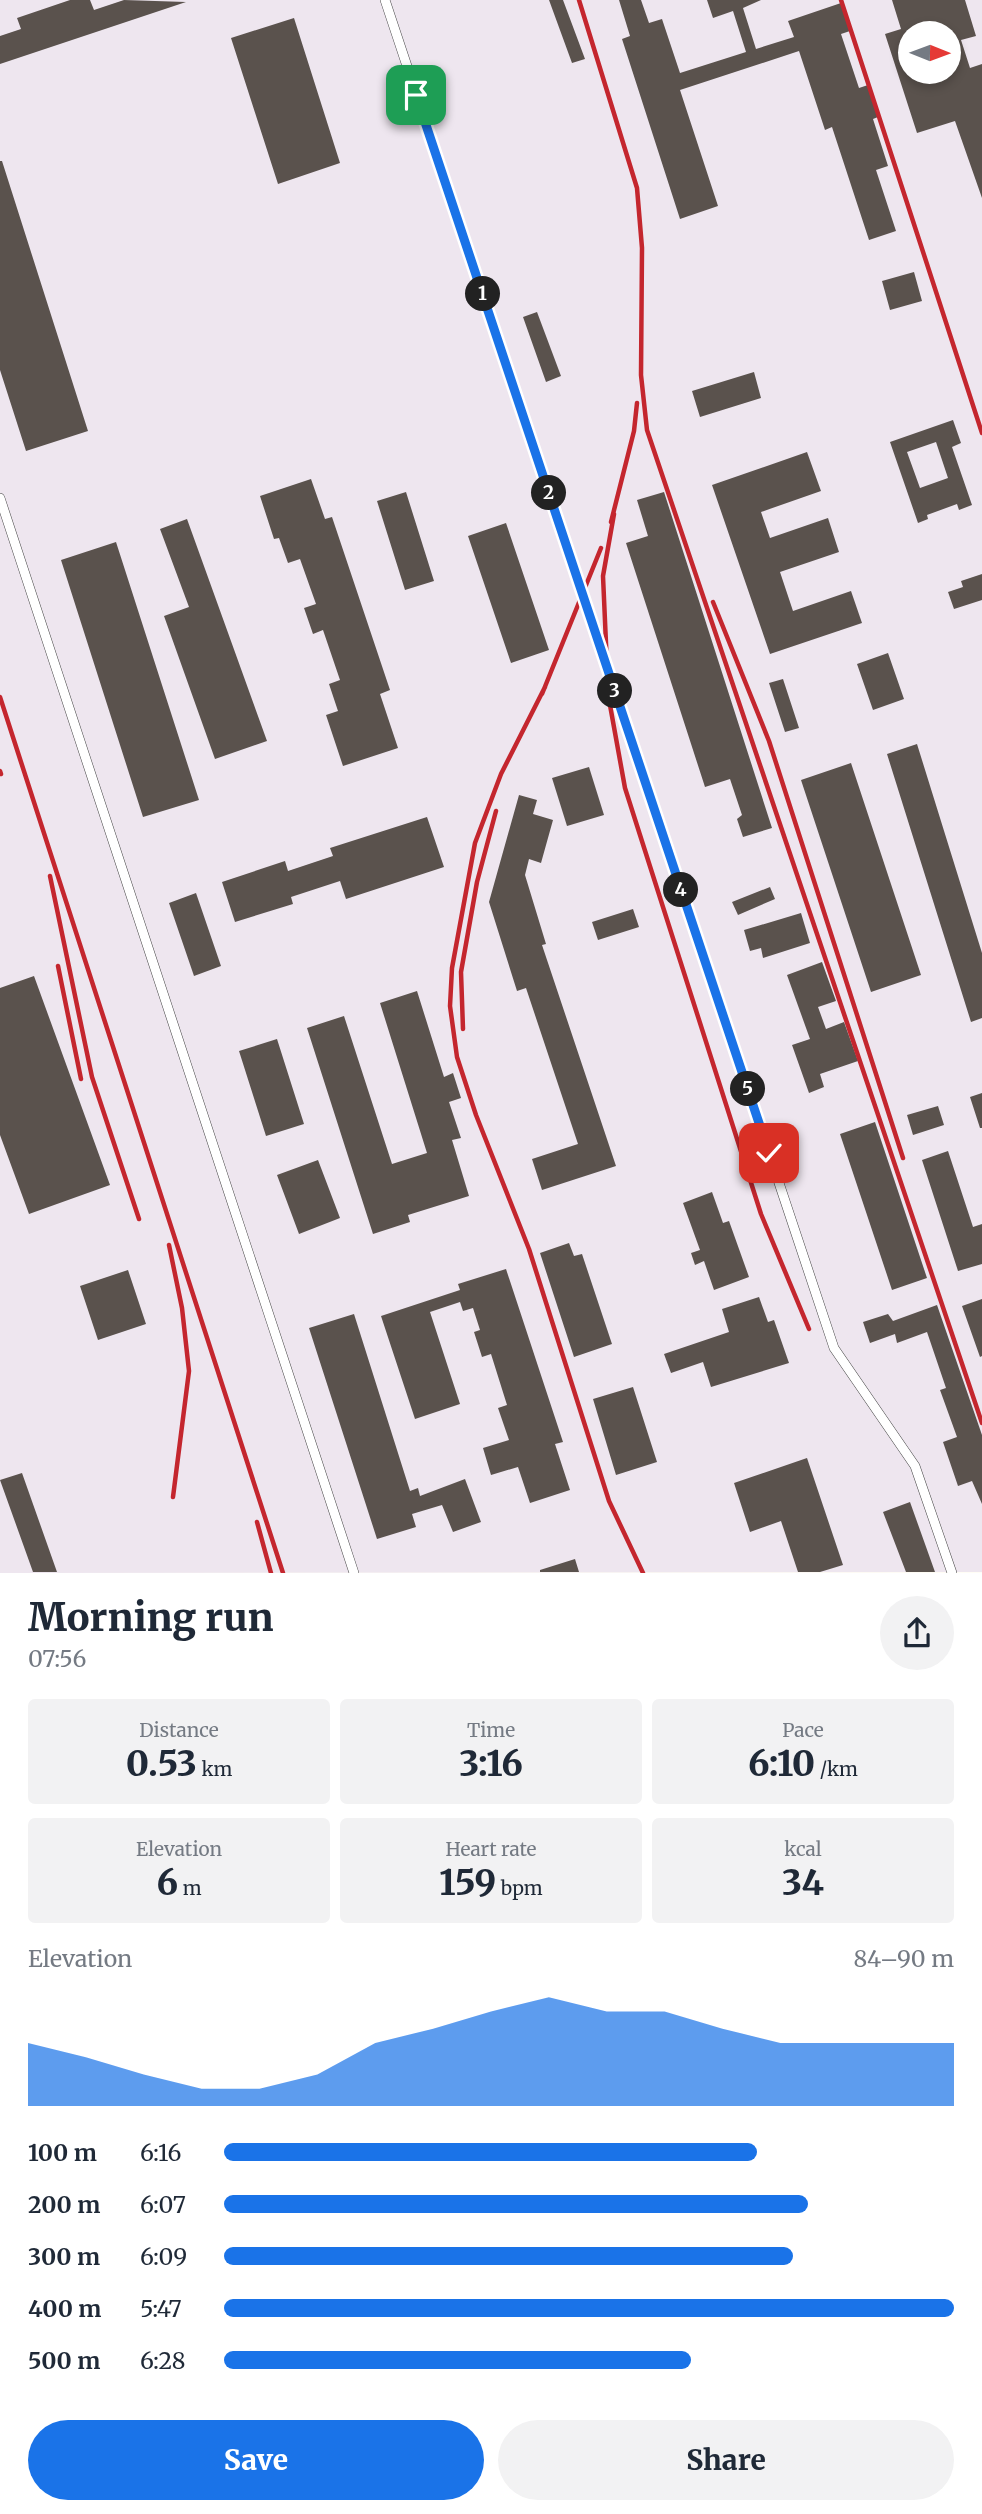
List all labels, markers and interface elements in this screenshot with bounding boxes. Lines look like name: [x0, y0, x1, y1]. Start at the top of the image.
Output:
north arrow: [898, 21, 961, 84]
map controls: [898, 21, 961, 84]
pin: [386, 65, 446, 125]
icon: arrive: [397, 76, 435, 114]
pin: 1: [466, 276, 500, 312]
text: 1: [478, 281, 487, 305]
pin: 2: [532, 476, 566, 510]
text: 2: [543, 480, 554, 504]
pin: 3: [598, 674, 632, 708]
text: 3: [609, 678, 620, 702]
pin: 4: [664, 872, 698, 908]
text: 4: [674, 877, 687, 901]
pin: 5: [730, 1072, 766, 1106]
text: 5: [742, 1076, 753, 1100]
pin: [739, 1123, 799, 1183]
icon: check: [750, 1134, 788, 1172]
text: Morning run: [28, 1594, 274, 1641]
button: share: [880, 1596, 954, 1670]
text: 07:56: [28, 1644, 86, 1673]
text: Distance: [139, 1718, 219, 1742]
text: Time: [467, 1718, 515, 1742]
text: Pace: [782, 1718, 824, 1742]
text: 0.53: [126, 1742, 197, 1786]
text: 3:16: [459, 1742, 523, 1786]
text: 6:10: [748, 1742, 815, 1786]
text: km: [197, 1757, 232, 1781]
text: /km: [815, 1757, 858, 1781]
text: Elevation: [136, 1837, 222, 1861]
text: Heart rate: [446, 1837, 536, 1861]
text: kcal: [784, 1837, 822, 1861]
text: 6: [156, 1861, 178, 1905]
text: 159: [439, 1861, 496, 1905]
text: 34: [782, 1861, 824, 1905]
text: m: [178, 1876, 202, 1900]
text: bpm: [496, 1876, 543, 1900]
text: Elevation: [28, 1944, 132, 1973]
text: 84–90 m: [853, 1944, 954, 1973]
text: 100 m: [28, 2138, 97, 2167]
text: 6:16: [140, 2138, 181, 2167]
text: 200 m: [28, 2190, 100, 2219]
text: 6:07: [140, 2190, 186, 2219]
text: 300 m: [28, 2242, 100, 2271]
text: 6:09: [140, 2242, 187, 2271]
text: 400 m: [28, 2294, 102, 2323]
text: 5:47: [140, 2294, 182, 2323]
text: 500 m: [28, 2346, 100, 2375]
text: 6:28: [140, 2346, 186, 2375]
button: Save: [28, 2420, 484, 2500]
button: Share: [498, 2420, 954, 2500]

